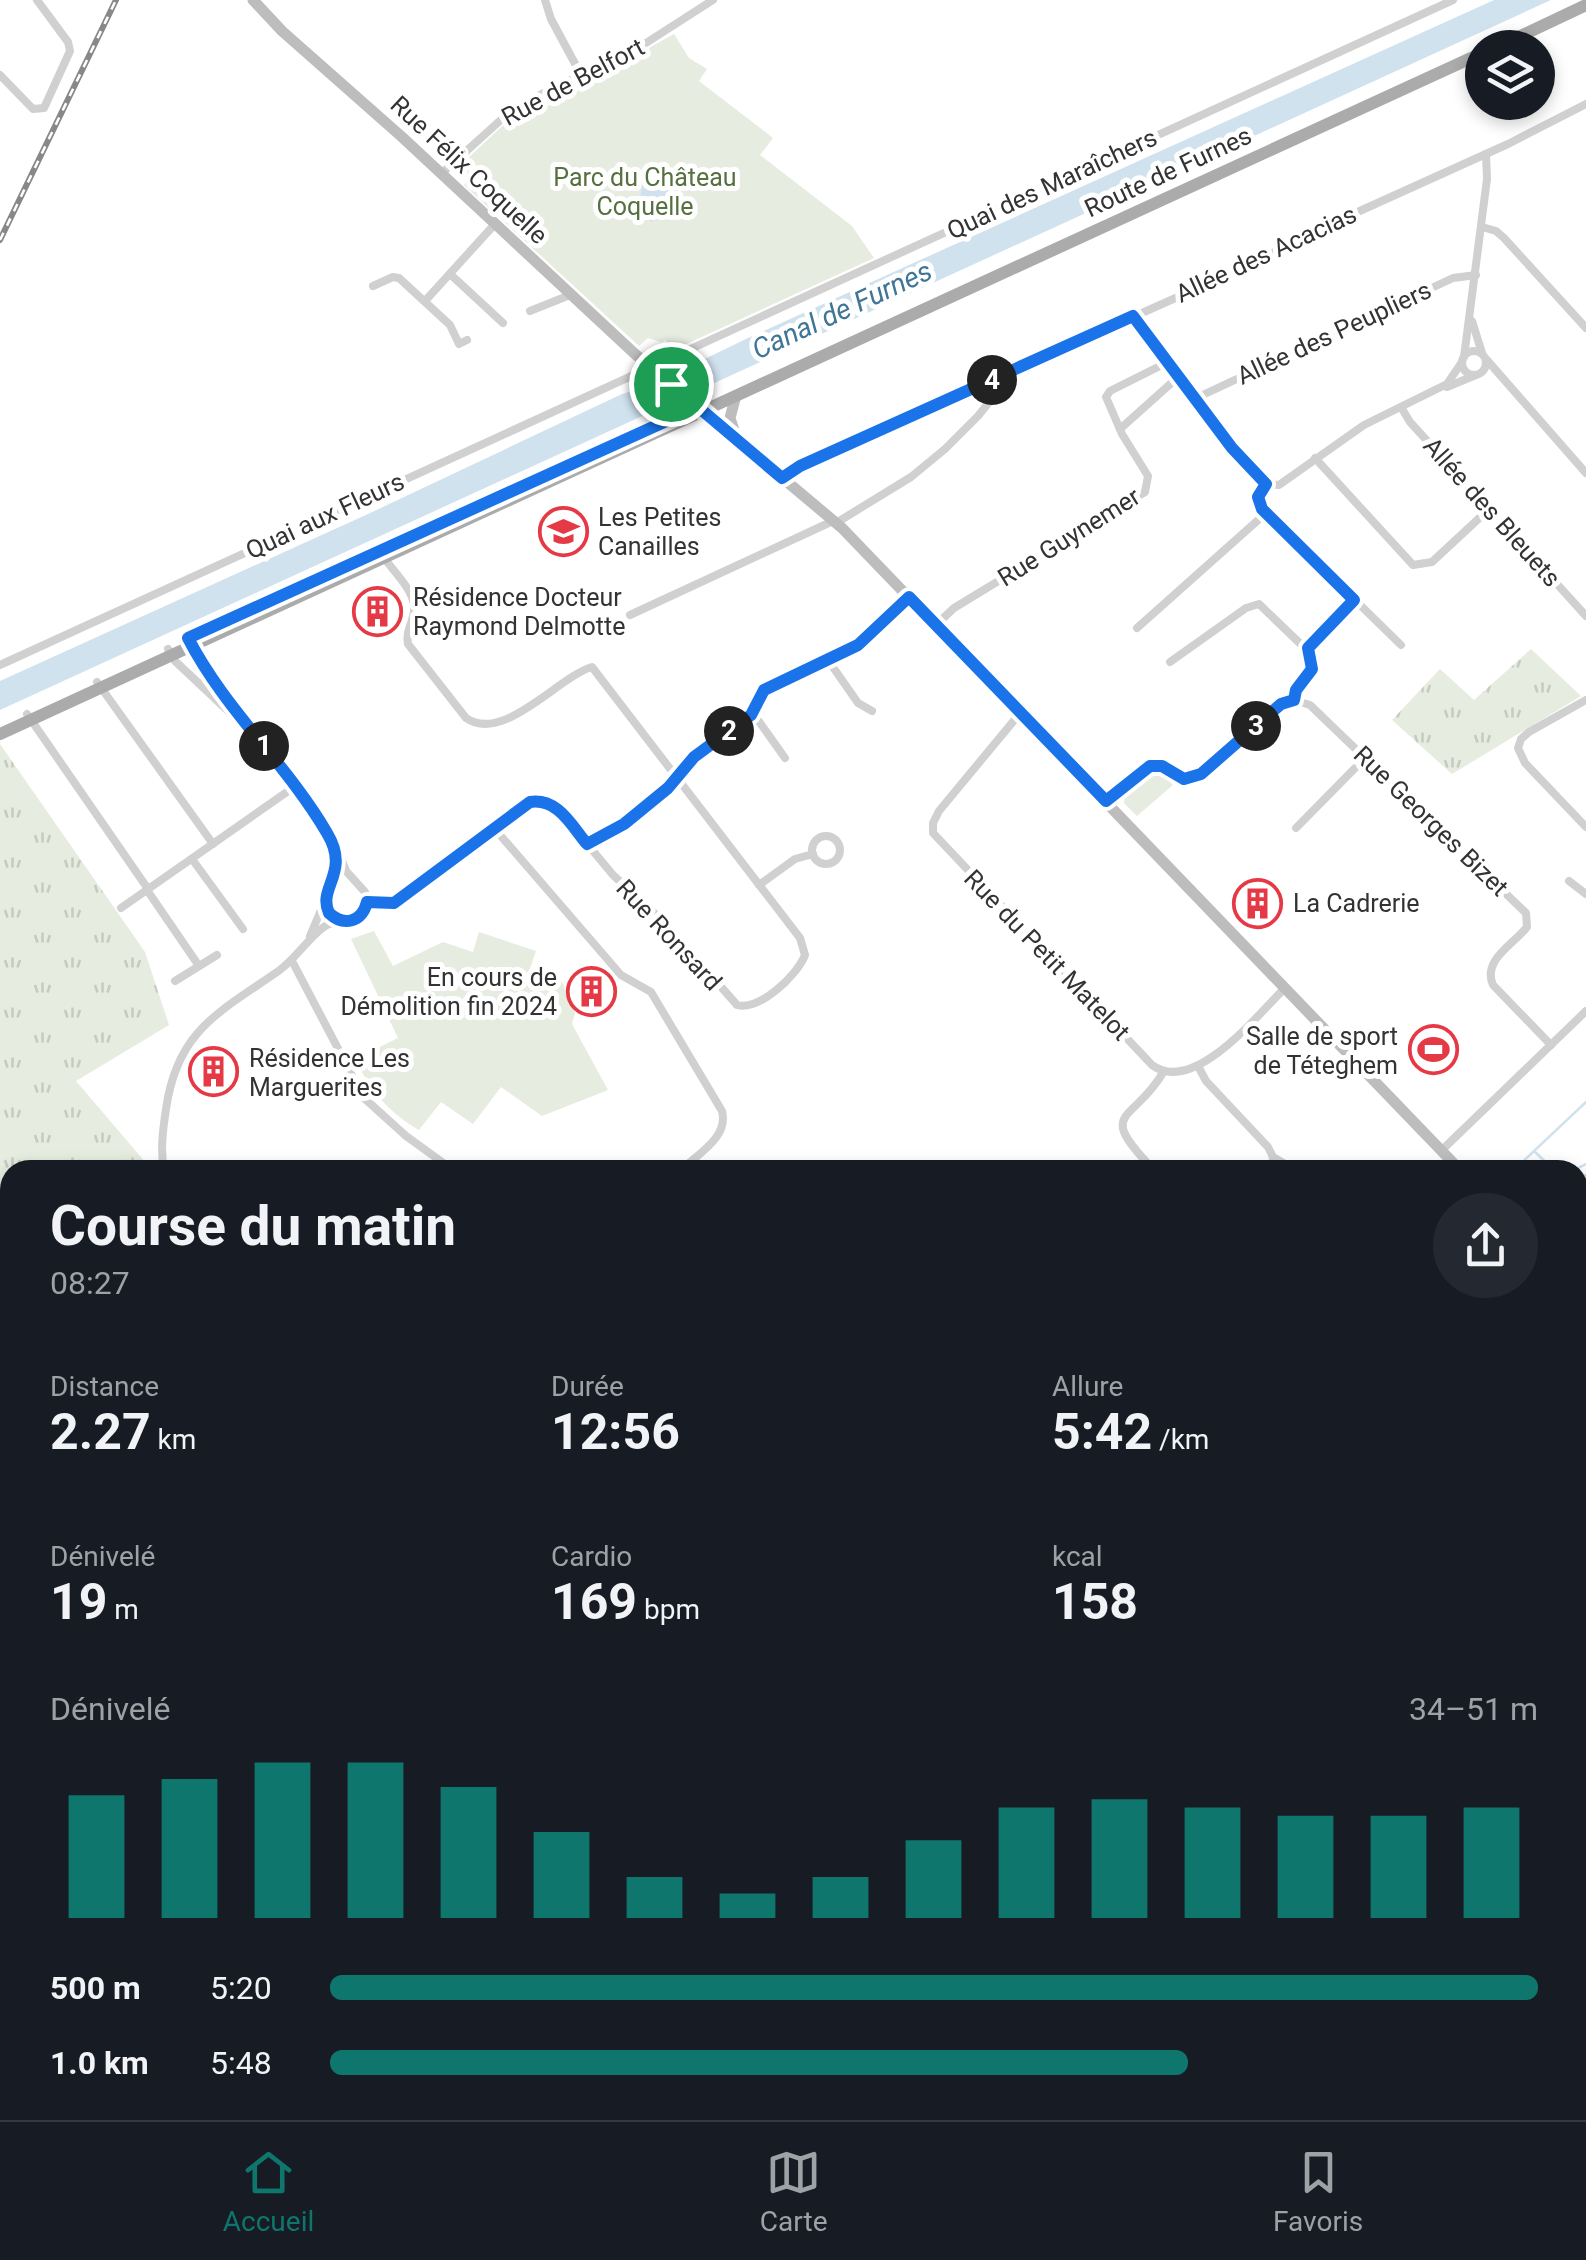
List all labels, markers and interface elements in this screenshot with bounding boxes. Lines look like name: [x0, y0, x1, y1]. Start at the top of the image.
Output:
map controls: [1465, 30, 1555, 120]
button: layers: [1465, 30, 1555, 120]
street label: Rue de Belfort: [497, 32, 649, 132]
street label: Rue Félix Coquelle: [385, 90, 553, 250]
street label: Route de Furnes: [1080, 121, 1256, 223]
street label: Quai des Maraîchers: [943, 123, 1161, 245]
park label: Parc du Château Coquelle: [553, 163, 737, 221]
street label: Allée des Acacias: [1171, 199, 1361, 309]
water label: Canal de Furnes: [747, 254, 937, 366]
street label: Allée des Peupliers: [1232, 275, 1436, 391]
pin: [629, 342, 714, 427]
pin: 4: [967, 355, 1017, 405]
icon: arrive: [644, 357, 699, 412]
text: 4: [984, 363, 1000, 396]
street label: Allée des Bleuets: [1417, 431, 1567, 593]
street label: Quai aux Fleurs: [241, 467, 409, 565]
street label: Rue Guynemer: [993, 482, 1146, 592]
place label: Les Petites Canailles: [598, 503, 721, 561]
school or university icon: Les Petites Canailles: [537, 505, 589, 557]
place label: Résidence Docteur Raymond Delmotte: [413, 583, 625, 641]
building icon: Résidence Docteur Raymond Delmotte: [352, 585, 404, 637]
pin: 3: [1231, 701, 1281, 751]
pin: 2: [704, 706, 754, 756]
text: 3: [1248, 709, 1264, 742]
text: 2: [721, 714, 737, 747]
pin: 1: [239, 721, 289, 771]
text: 1: [256, 729, 272, 762]
street label: Rue Georges Bizet: [1348, 740, 1514, 902]
street label: Rue du Petit Matelot: [958, 864, 1136, 1046]
street label: Rue Ronsard: [610, 874, 728, 996]
building icon: La Cadrerie: [1232, 877, 1284, 929]
place label: La Cadrerie: [1293, 889, 1420, 918]
place label: En cours de Démolition fin 2024: [340, 963, 557, 1021]
building icon: En cours de Démolition fin 2024: [566, 965, 618, 1017]
place label: Salle de sport de Téteghem: [1246, 1022, 1398, 1080]
sports icon: Salle de sport de Téteghem: [1407, 1024, 1459, 1076]
place label: Résidence Les Marguerites: [249, 1044, 410, 1102]
building icon: Résidence Les Marguerites: [188, 1046, 240, 1098]
button: share: [1433, 1193, 1538, 1298]
text: Course du matin: [50, 1194, 456, 1258]
text: 08:27: [50, 1264, 130, 1302]
text: Distance: [50, 1370, 159, 1403]
text: Durée: [551, 1370, 624, 1403]
text: Allure: [1052, 1370, 1123, 1403]
text: 2.27: [50, 1403, 151, 1461]
text: 12:56: [551, 1403, 680, 1461]
text: 5:42: [1052, 1403, 1152, 1461]
text: km: [151, 1423, 196, 1456]
text: /km: [1152, 1423, 1209, 1456]
text: Dénivelé: [50, 1540, 155, 1573]
text: Cardio: [551, 1540, 632, 1573]
text: kcal: [1052, 1540, 1103, 1573]
text: 19: [50, 1573, 107, 1631]
text: 169: [551, 1573, 637, 1631]
text: 158: [1052, 1573, 1138, 1631]
text: m: [107, 1593, 139, 1626]
text: bpm: [637, 1593, 700, 1626]
text: Dénivelé: [50, 1690, 170, 1728]
text: 34–51 m: [1409, 1690, 1538, 1728]
text: 500 m: [50, 1969, 141, 2007]
text: 5:20: [210, 1969, 272, 2007]
text: 1.0 km: [50, 2044, 149, 2082]
text: 5:48: [210, 2044, 272, 2082]
tab: Accueil: [223, 2145, 314, 2238]
tab: Carte: [760, 2145, 827, 2238]
tab: Favoris: [1273, 2145, 1363, 2238]

